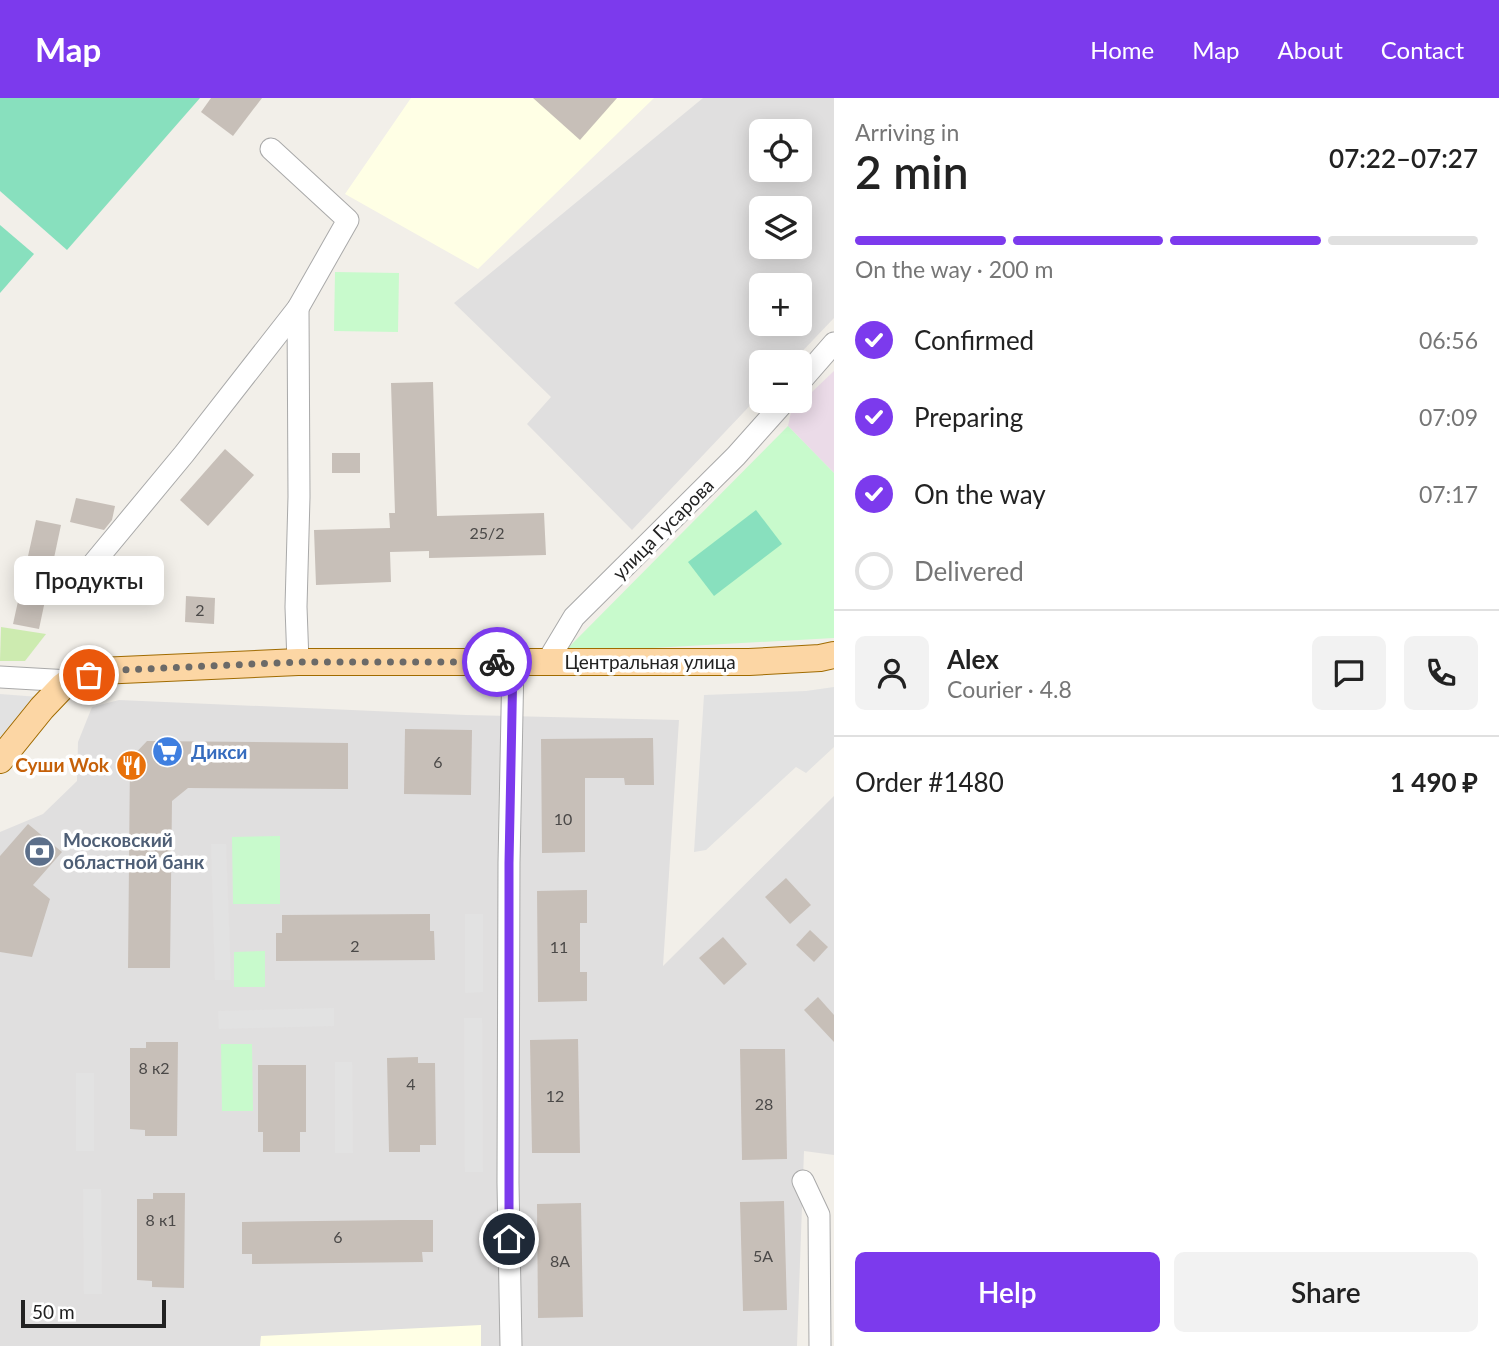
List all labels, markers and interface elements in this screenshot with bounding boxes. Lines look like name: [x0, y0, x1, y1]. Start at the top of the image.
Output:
text: Map: [35, 29, 101, 69]
text: Home: [1090, 35, 1154, 64]
text: Map: [1192, 35, 1240, 64]
text: About: [1278, 35, 1343, 64]
text: Contact: [1381, 35, 1464, 64]
text: Arriving in: [855, 118, 959, 146]
map controls: [749, 119, 812, 413]
button: locate: [749, 119, 812, 182]
text: 07:22–07:27: [1329, 142, 1478, 174]
text: 2 min: [855, 144, 969, 199]
button: layers: [749, 196, 812, 259]
text: On the way · 200 m: [855, 255, 1054, 283]
button: +: [749, 273, 812, 336]
icon: check: [855, 321, 893, 359]
text: Confirmed: [914, 324, 1034, 356]
text: 06:56: [1419, 326, 1478, 354]
button: −: [749, 350, 812, 413]
icon: check: [855, 398, 893, 436]
text: Preparing: [914, 401, 1023, 433]
text: 07:09: [1419, 403, 1478, 431]
street label: улица Гусарова: [607, 473, 718, 584]
icon: check: [855, 475, 893, 513]
text: On the way: [914, 478, 1046, 510]
text: 07:17: [1419, 480, 1478, 508]
house number: 25/2: [469, 523, 505, 542]
text: Delivered: [914, 555, 1024, 587]
callout: Продукты: [14, 556, 164, 605]
text: Продукты: [34, 566, 144, 594]
house number: 2: [195, 600, 205, 619]
courier: [462, 627, 532, 697]
button: person: [855, 636, 929, 710]
button: chat: [1312, 636, 1386, 710]
button: phone: [1404, 636, 1478, 710]
icon: bike: [478, 643, 516, 681]
text: Alex: [947, 643, 999, 675]
pin: [59, 645, 119, 705]
street label: Центральная улица: [564, 650, 736, 673]
icon: bag: [70, 656, 108, 694]
text: Courier · 4.8: [947, 675, 1072, 703]
supermarket icon: Дикси: [151, 735, 185, 769]
place label: Дикси: [191, 740, 247, 763]
restaurant icon: Суши Wok: [115, 748, 149, 782]
house number: 6: [433, 752, 443, 771]
place label: Суши Wok: [15, 753, 110, 776]
text: Order #1480: [855, 766, 1004, 798]
text: 1 490 ₽: [1390, 766, 1478, 798]
house number: 10: [554, 809, 572, 828]
place label: Московский областной банк: [63, 828, 205, 873]
bank icon: Московский областной банк: [23, 834, 57, 868]
house number: 2: [350, 936, 360, 955]
house number: 11: [550, 937, 568, 956]
house number: 8 к2: [139, 1058, 169, 1077]
house number: 4: [406, 1074, 416, 1093]
house number: 12: [546, 1086, 564, 1105]
house number: 28: [755, 1094, 773, 1113]
pin: [479, 1209, 539, 1269]
house number: 8 к1: [146, 1210, 176, 1229]
icon: home: [490, 1220, 528, 1258]
house number: 6: [333, 1227, 343, 1246]
house number: 5А: [753, 1246, 773, 1265]
house number: 8А: [550, 1251, 570, 1270]
button: Help: [855, 1252, 1160, 1332]
button: Share: [1174, 1252, 1478, 1332]
scale bar: [21, 1297, 166, 1329]
text: 50 m: [32, 1300, 75, 1323]

